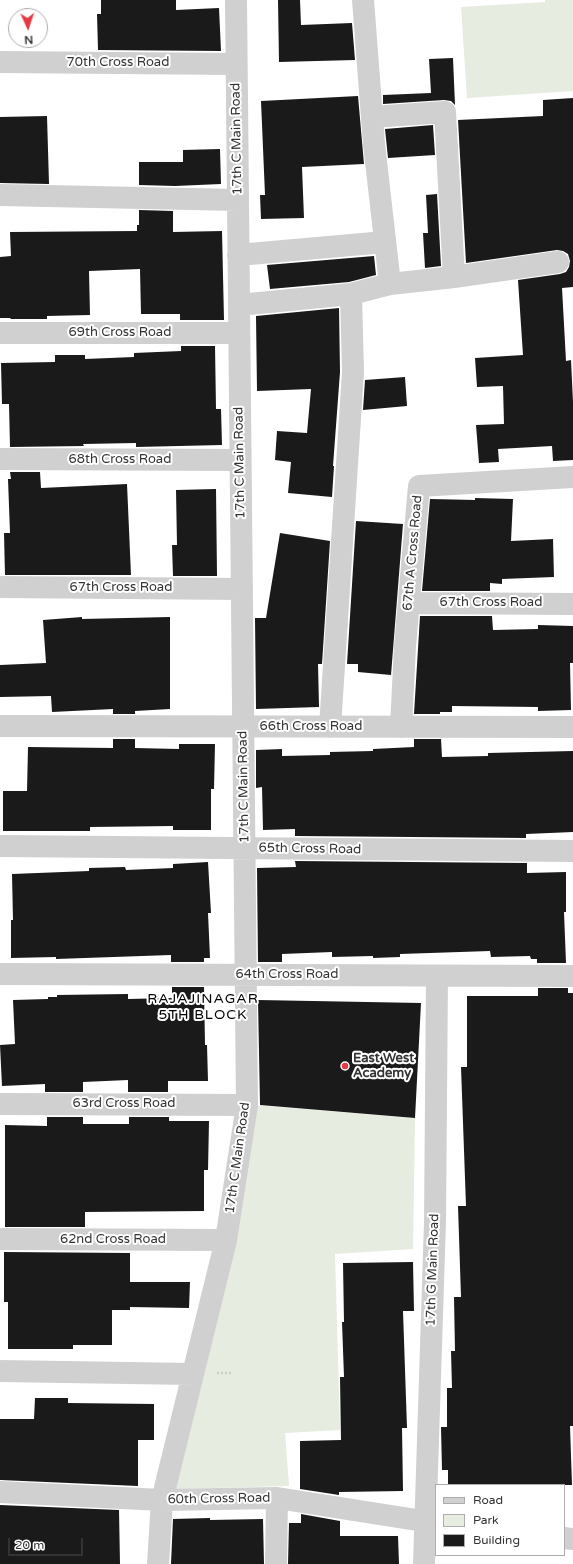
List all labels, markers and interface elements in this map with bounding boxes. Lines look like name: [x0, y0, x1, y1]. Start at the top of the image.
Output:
north arrow: [8, 8, 48, 48]
text: N: [24, 33, 33, 46]
street label: 70th Cross Road: [67, 55, 169, 71]
street label: 17th C Main Road: [228, 83, 246, 195]
street label: 69th Cross Road: [69, 325, 171, 341]
street label: 17th C Main Road: [231, 407, 249, 519]
street label: 68th Cross Road: [69, 452, 171, 468]
street label: 67th A Cross Road: [400, 495, 426, 611]
street label: 67th Cross Road: [70, 580, 172, 596]
street label: 67th Cross Road: [440, 595, 542, 611]
street label: 66th Cross Road: [260, 719, 362, 735]
street label: 17th C Main Road: [235, 731, 253, 843]
street label: 65th Cross Road: [258, 840, 362, 858]
street label: 64th Cross Road: [236, 967, 338, 983]
district label: RAJAJINAGAR 5TH BLOCK: [147, 991, 259, 1024]
place label: East West Academy: [353, 1051, 414, 1082]
marker: East West Academy: [340, 1061, 350, 1071]
street label: 63rd Cross Road: [73, 1096, 175, 1112]
street label: 17th C Main Road: [222, 1101, 254, 1215]
street label: 17th G Main Road: [423, 1213, 443, 1327]
street label: 62nd Cross Road: [60, 1232, 166, 1248]
legend: [435, 1484, 565, 1556]
street label: 60th Cross Road: [167, 1490, 271, 1508]
text: Road: [473, 1493, 503, 1507]
text: Park: [473, 1513, 499, 1527]
scale bar: [10, 1530, 85, 1556]
text: Building: [473, 1533, 520, 1547]
text: 20 m: [15, 1538, 44, 1552]

